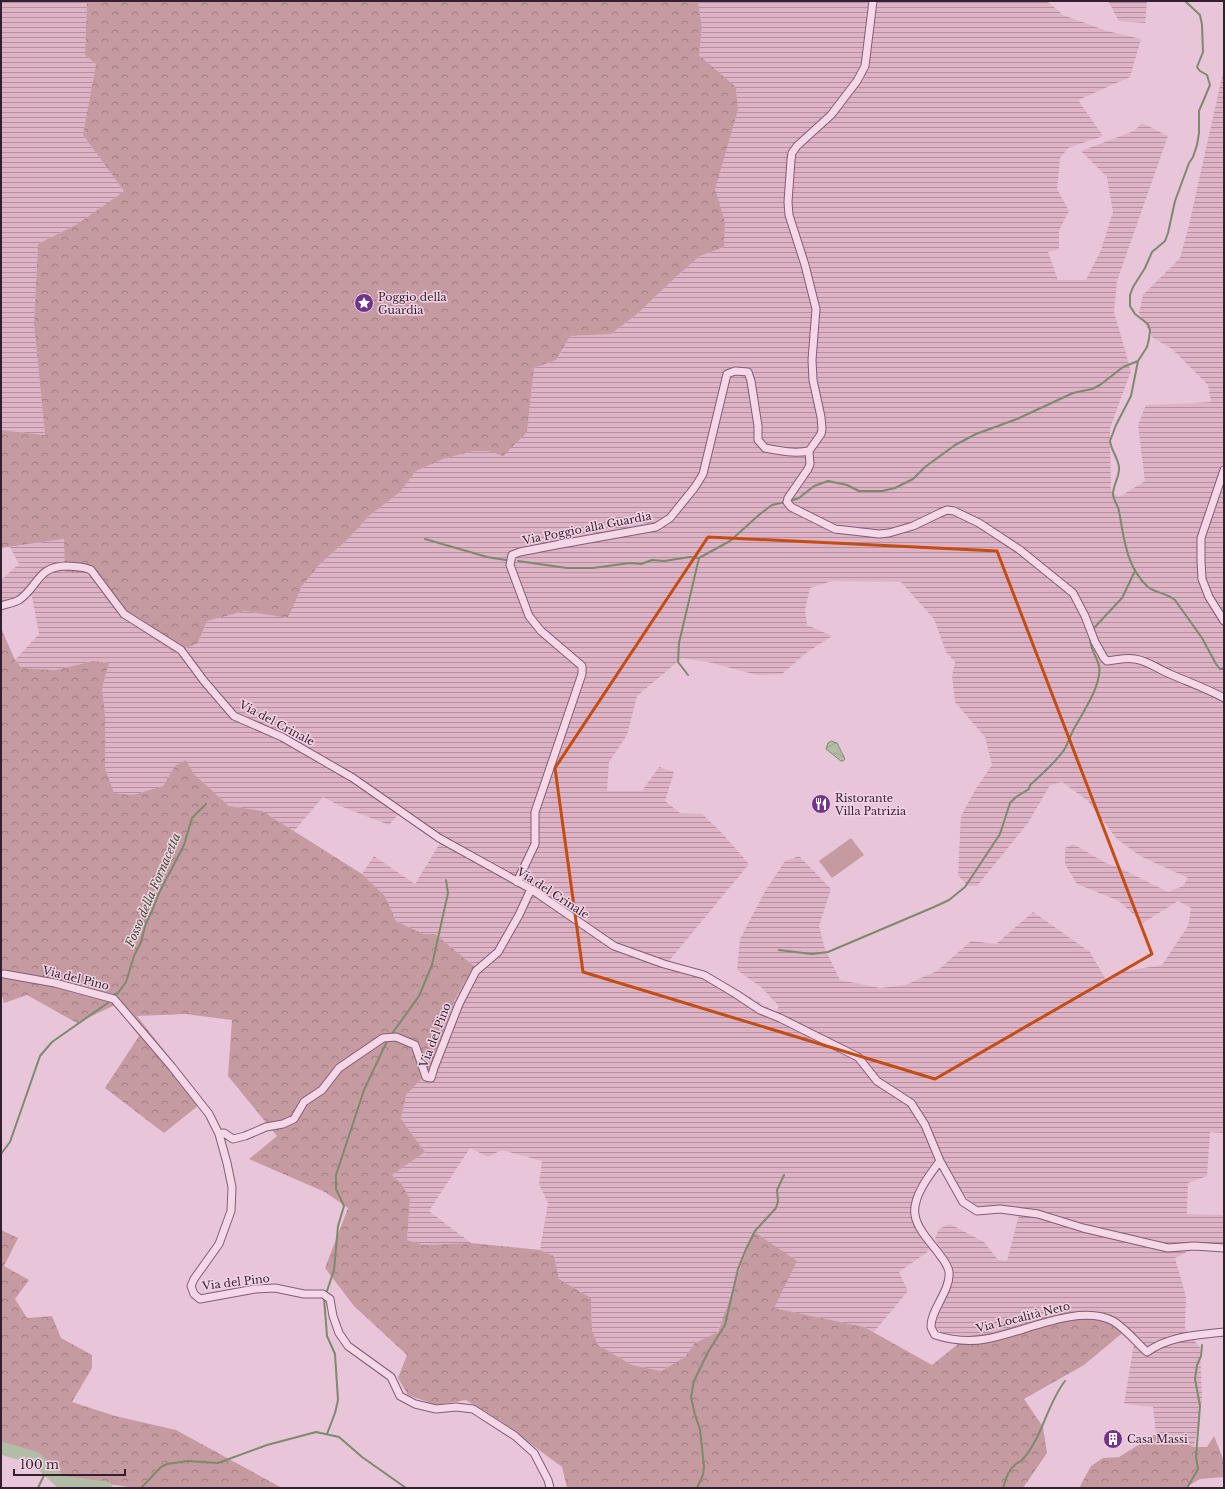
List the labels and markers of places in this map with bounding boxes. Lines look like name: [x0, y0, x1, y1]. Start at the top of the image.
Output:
place label: Poggio della Guardia: [378, 290, 448, 317]
place icon: Poggio della Guardia: [353, 292, 375, 314]
place label: Ristorante Villa Patrizia: [834, 791, 907, 818]
restaurant icon: Ristorante Villa Patrizia: [810, 793, 832, 815]
building icon: Casa Massi: [1102, 1428, 1124, 1450]
place label: Casa Massi: [1127, 1432, 1188, 1446]

